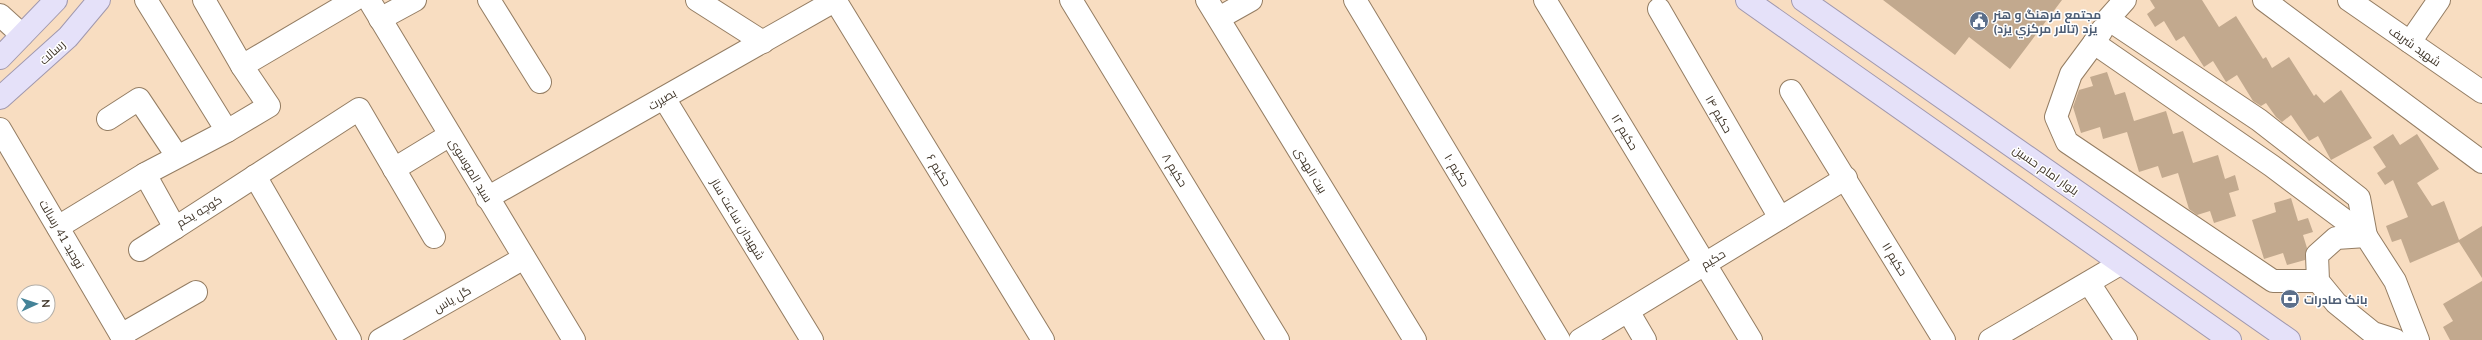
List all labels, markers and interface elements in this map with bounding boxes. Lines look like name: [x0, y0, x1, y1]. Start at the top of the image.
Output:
place label: مجتمع فرهنگ و هنر یزد (تالار مركزي یزد): [1992, 7, 2101, 39]
public building icon: مجتمع فرهنگ و هنر یزد (تالار مركزي یزد): [1968, 10, 1990, 32]
street label: شهید شریف: [2386, 23, 2444, 69]
street label: رسالت: [36, 36, 68, 68]
street label: بصیرت: [645, 85, 679, 113]
street label: حکیم ۱۴: [1701, 93, 1736, 136]
street label: حکیم ۱۲: [1608, 111, 1642, 153]
street label: سید الموسوی: [446, 135, 496, 205]
street label: بلوار امام حسین: [2009, 142, 2082, 199]
street label: بیت الهدی: [1291, 144, 1331, 196]
street label: حکیم ۸: [1158, 150, 1191, 190]
street label: حکیم ۶: [923, 151, 954, 189]
street label: حکیم ۱۰: [1440, 151, 1473, 190]
street label: شهیدان ساعت ساز: [707, 175, 768, 262]
street label: کوچه یکم: [174, 192, 225, 232]
street label: توحید 41 رسالت: [36, 197, 88, 272]
street label: حکیم ۱۱: [1878, 239, 1911, 279]
street label: حکیم: [1698, 246, 1729, 273]
street label: گل یاس: [431, 282, 473, 316]
north arrow: [16, 284, 56, 324]
bank icon: بانک صادرات: [2279, 288, 2301, 310]
place label: بانک صادرات: [2304, 292, 2367, 308]
text: N: [39, 299, 53, 308]

